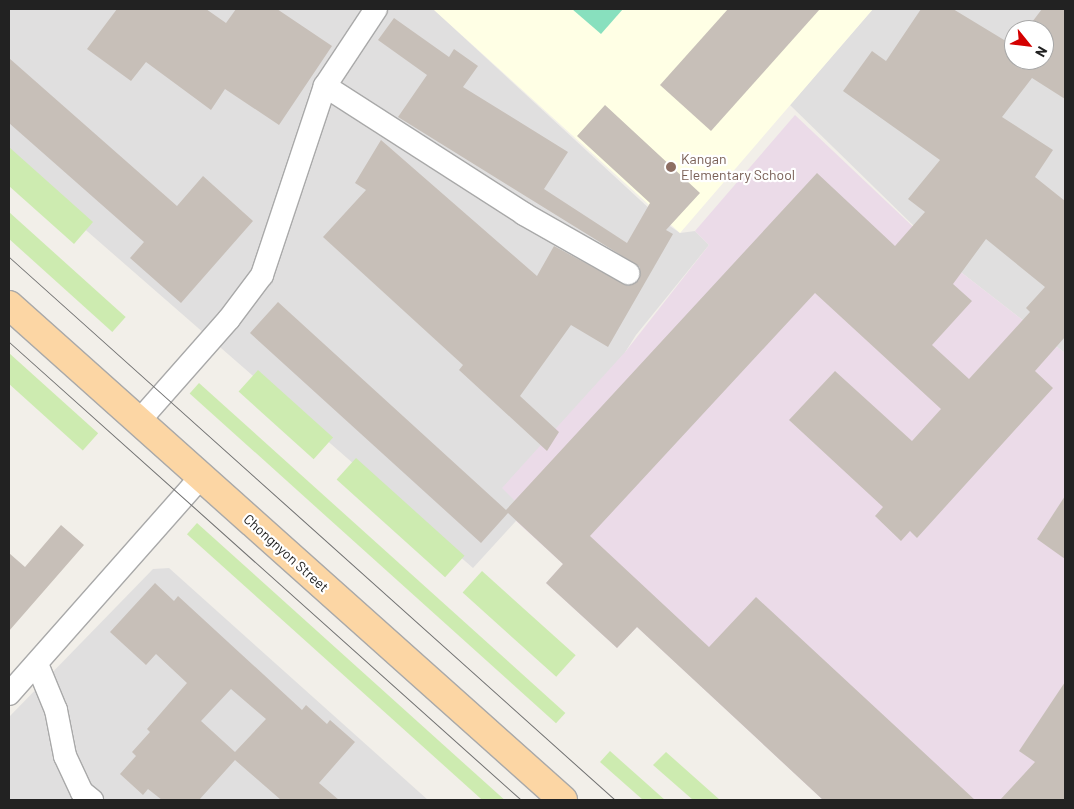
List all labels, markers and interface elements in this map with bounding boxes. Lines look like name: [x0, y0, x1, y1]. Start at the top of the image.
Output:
north arrow: [1004, 20, 1054, 70]
text: N: [1032, 44, 1051, 60]
place label: Kangan Elementary School: [681, 151, 795, 184]
marker: Kangan Elementary School: [665, 161, 677, 173]
street label: Chongnyon Street: [240, 510, 332, 596]

